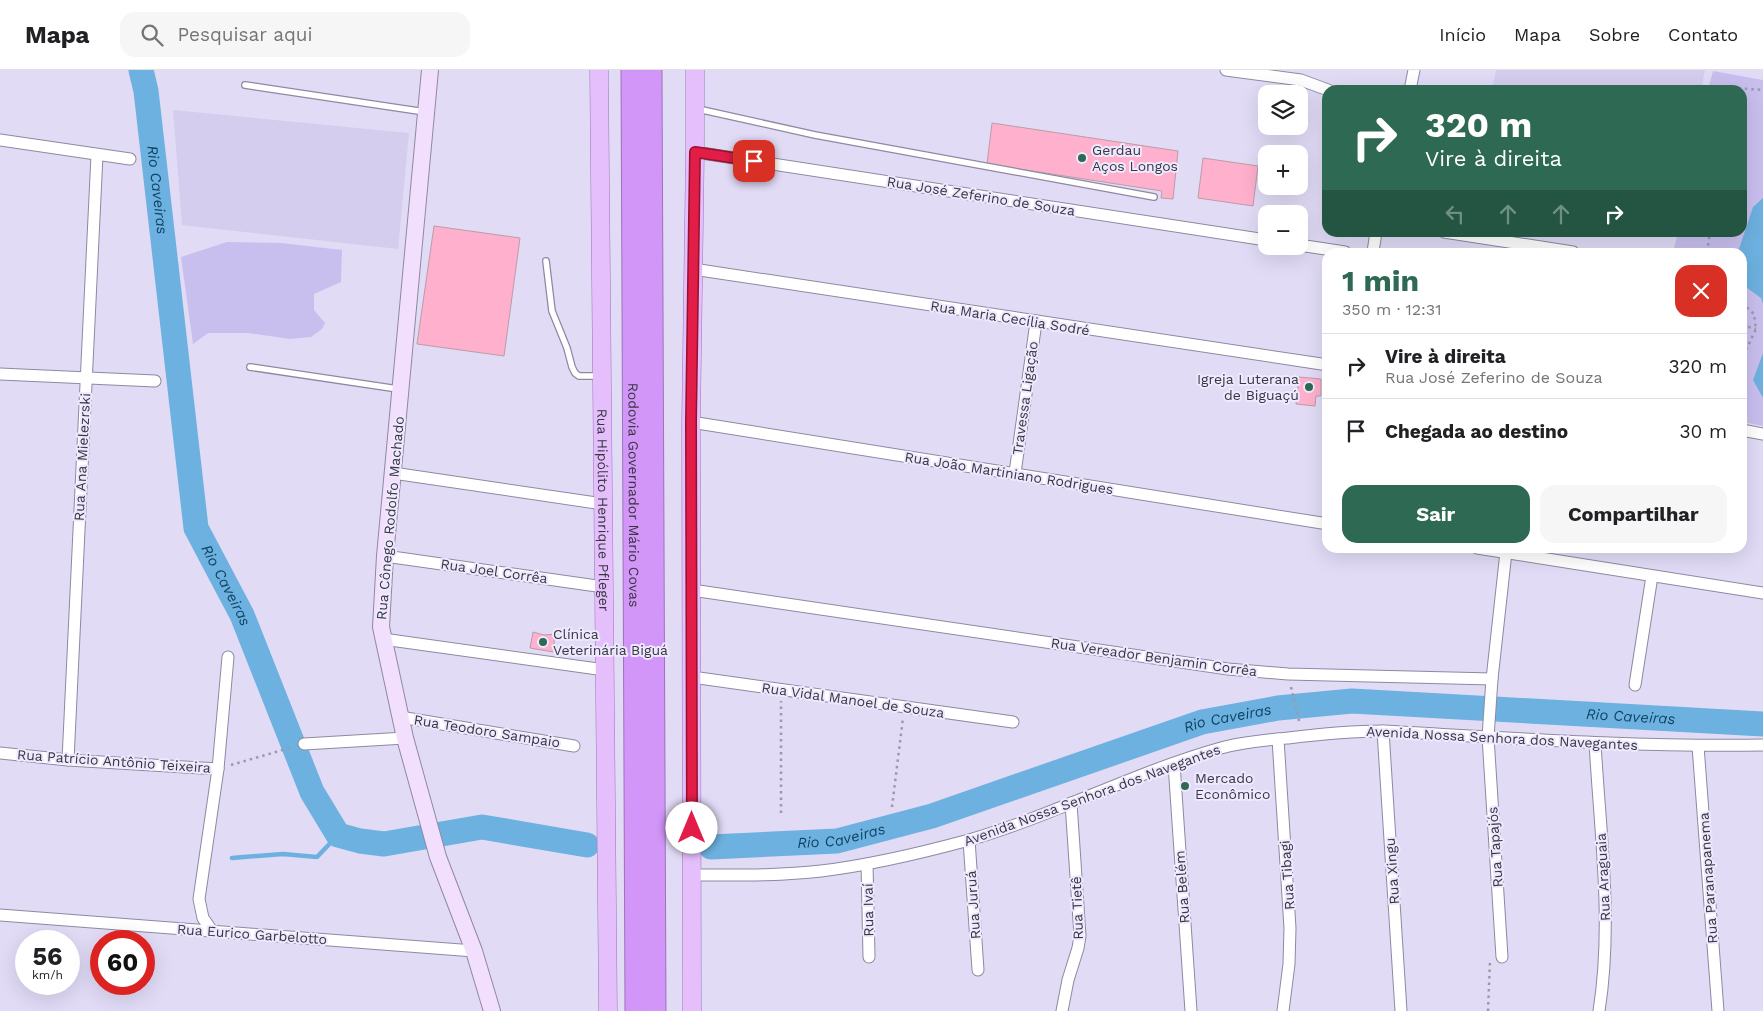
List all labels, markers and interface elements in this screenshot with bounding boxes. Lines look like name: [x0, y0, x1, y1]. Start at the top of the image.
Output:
search box: [120, 12, 470, 57]
text: Mapa: [25, 21, 90, 49]
icon: search: [138, 21, 166, 49]
text: Pesquisar aqui: [178, 23, 313, 46]
text: Início: [1439, 24, 1486, 45]
text: Mapa: [1514, 24, 1561, 45]
text: Sobre: [1589, 24, 1640, 45]
text: Contato: [1668, 24, 1738, 45]
map controls: [1258, 85, 1308, 255]
button: layers: [1258, 85, 1308, 135]
text: 320 m: [1425, 104, 1532, 146]
icon: right: [1342, 105, 1407, 170]
pin: [733, 140, 775, 182]
place label: Gerdau Aços Longos: [1092, 142, 1178, 174]
water label: Rio Caveiras: [143, 144, 171, 235]
button: +: [1258, 145, 1308, 195]
text: Vire à direita: [1425, 146, 1562, 171]
icon: arrive: [740, 147, 768, 175]
marker: Gerdau Aços Longos: [1076, 152, 1088, 164]
street label: Rua José Zeferino de Souza: [886, 173, 1076, 219]
icon: left: [1441, 200, 1469, 228]
icon: ahead: [1494, 200, 1522, 228]
icon: ahead: [1547, 200, 1575, 228]
icon: right: [1600, 200, 1628, 228]
button: −: [1258, 205, 1308, 255]
text: 1 min: [1342, 263, 1419, 298]
button: close: [1675, 265, 1727, 317]
street label: Rua Maria Cecília Sodré: [929, 297, 1091, 339]
text: 350 m · 12:31: [1342, 300, 1441, 319]
street label: Travessa Ligação: [1009, 340, 1041, 456]
text: Vire à direita: [1385, 345, 1506, 368]
icon: right: [1342, 352, 1370, 380]
text: 320 m: [1668, 355, 1727, 378]
text: Rua José Zeferino de Souza: [1385, 368, 1603, 387]
place label: Igreja Luterana de Biguaçú: [1197, 371, 1299, 403]
marker: Igreja Luterana de Biguaçú: [1303, 381, 1315, 393]
street label: Rodovia Governador Mário Covas: [625, 383, 642, 607]
street label: Rua Ana Mielezrski: [71, 393, 93, 521]
street label: Rua Hipólito Henrique Pfleger: [594, 409, 612, 612]
street label: Rua Cônego Rodolfo Machado: [373, 416, 407, 620]
icon: arrive: [1342, 417, 1370, 445]
text: Chegada ao destino: [1385, 420, 1568, 443]
text: 30 m: [1680, 420, 1727, 443]
street label: Rua João Martiniano Rodrigues: [903, 449, 1115, 497]
button: Sair: [1342, 485, 1530, 543]
button: Compartilhar: [1540, 485, 1727, 543]
water label: Rio Caveiras: [197, 541, 254, 629]
street label: Rua Joel Corrêa: [439, 556, 549, 586]
place label: Clínica Veterinária Biguá: [553, 626, 668, 658]
street label: Rua Vereador Benjamin Corrêa: [1050, 635, 1258, 679]
marker: Clínica Veterinária Biguá: [537, 636, 549, 648]
street label: Rua Vidal Manoel de Souza: [761, 679, 945, 721]
water label: Rio Caveiras: [1181, 700, 1273, 737]
water label: Rio Caveiras: [1586, 705, 1676, 728]
street label: Rua Teodoro Sampaio: [413, 712, 561, 750]
street label: Avenida Nossa Senhora dos Navegantes: [1366, 723, 1638, 753]
street label: Avenida Nossa Senhora dos Navegantes: [962, 741, 1222, 849]
street label: Rua Patrício Antônio Teixeira: [17, 746, 212, 776]
place label: Mercado Econômico: [1195, 770, 1270, 802]
marker: Mercado Econômico: [1179, 780, 1191, 792]
position arrow: [665, 801, 717, 853]
street label: Rua Tapajós: [1484, 806, 1506, 888]
street label: Rua Paranapanema: [1695, 812, 1721, 944]
water label: Rio Caveiras: [797, 820, 887, 852]
street label: Rua Araguaia: [1593, 833, 1613, 921]
street label: Rua Xingu: [1382, 837, 1402, 905]
street label: Rua Tibagi: [1277, 840, 1297, 910]
street label: Rua Belém: [1171, 850, 1193, 924]
street label: Rua Juruá: [963, 870, 983, 940]
street label: Rua Tietê: [1068, 876, 1086, 940]
street label: Rua Ivaí: [860, 883, 876, 937]
street label: Rua Eurico Garbelotto: [176, 921, 328, 947]
speed limit sign: 60: [90, 930, 155, 995]
text: 56: [33, 942, 62, 971]
text: km/h: [32, 968, 63, 982]

